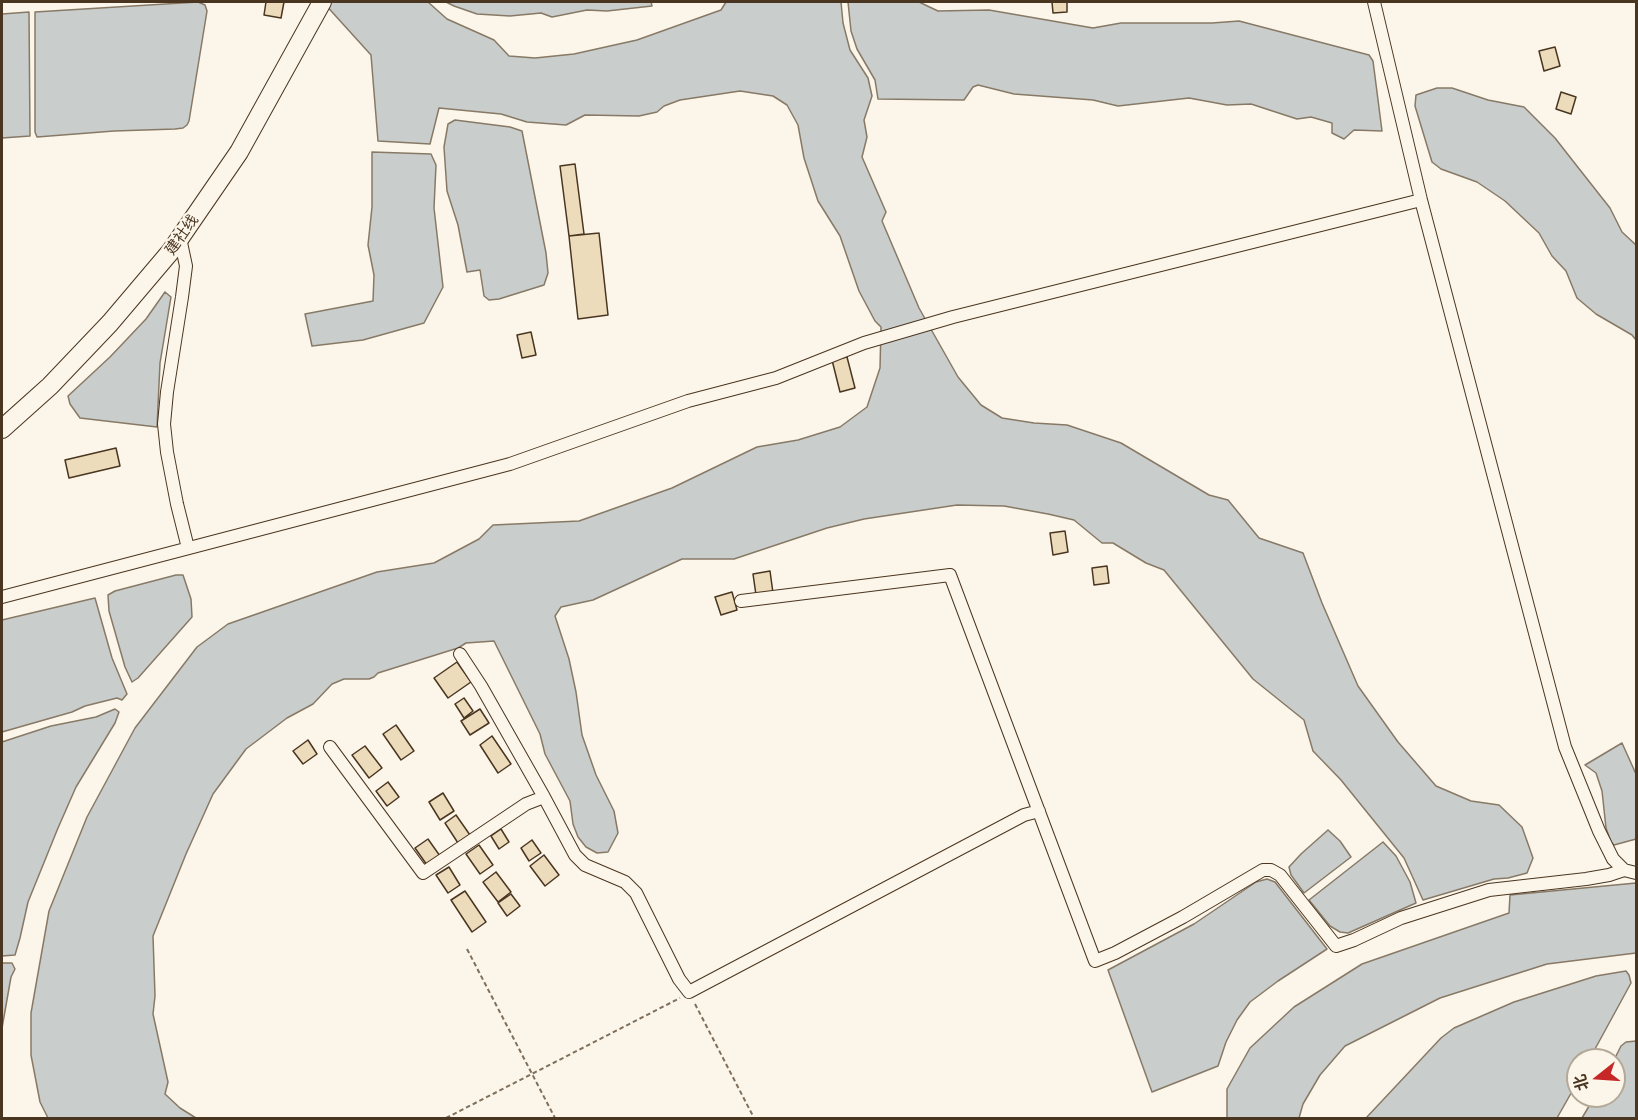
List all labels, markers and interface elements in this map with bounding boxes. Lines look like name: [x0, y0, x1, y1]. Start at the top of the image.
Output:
street label: 建社线: [162, 211, 202, 259]
north arrow: [1566, 1048, 1626, 1108]
text: 北: [1569, 1072, 1593, 1093]

